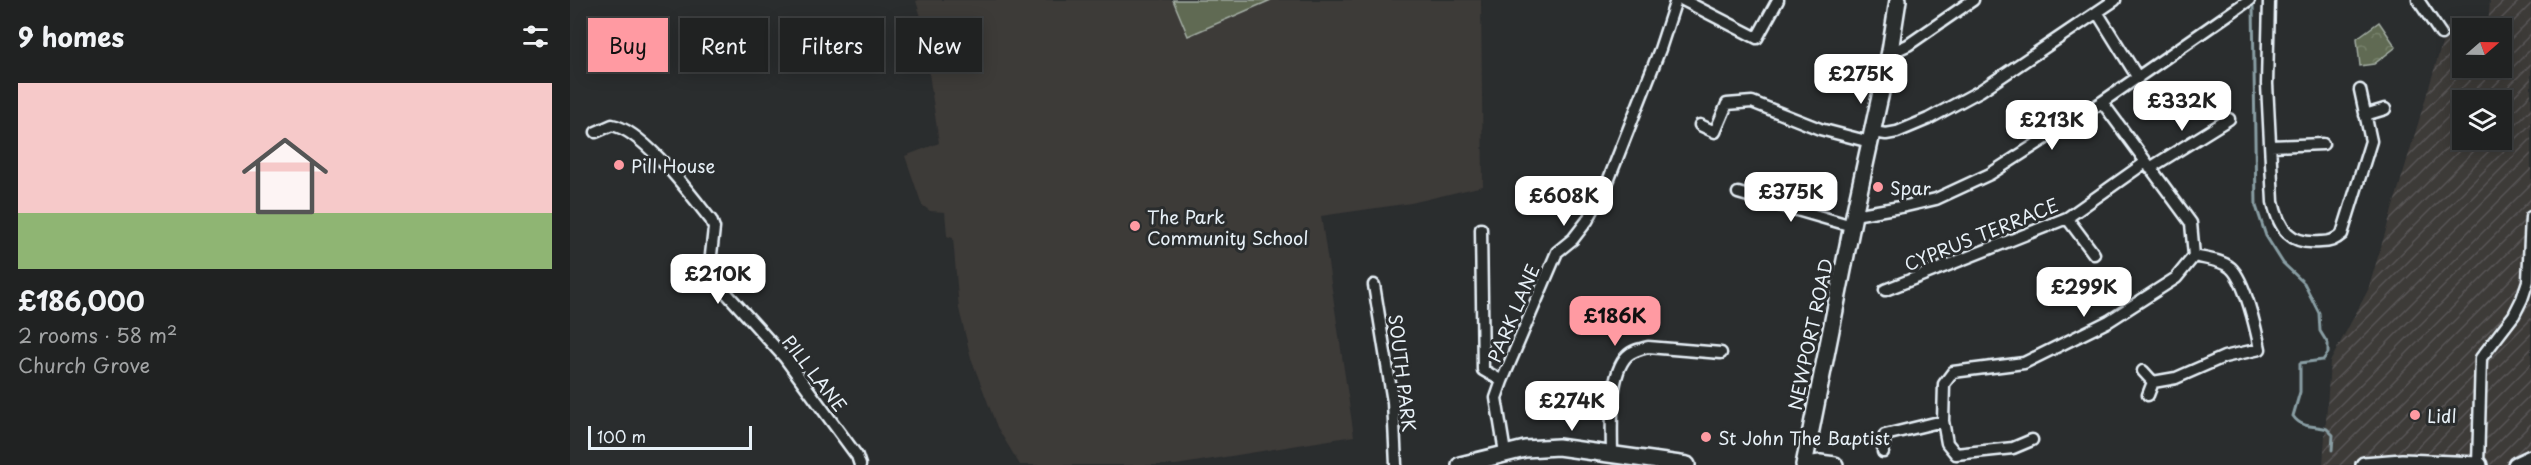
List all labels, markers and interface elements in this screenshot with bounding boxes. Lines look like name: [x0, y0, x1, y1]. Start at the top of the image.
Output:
text: 9 homes: [18, 17, 124, 56]
chip: Buy: [588, 18, 668, 72]
chip: Rent: [680, 18, 768, 72]
chip: Filters: [780, 18, 884, 72]
chip: New: [896, 18, 982, 72]
north arrow: [2452, 18, 2512, 78]
map controls: [2452, 18, 2512, 150]
icon: filters: [519, 20, 552, 53]
pin: £275K: [1819, 54, 1903, 105]
text: £275K: [1828, 58, 1894, 88]
pin: £332K: [2140, 81, 2224, 132]
text: £332K: [2147, 85, 2217, 115]
button: layers: [2452, 90, 2512, 150]
pin: £213K: [2010, 100, 2094, 151]
text: £213K: [2020, 104, 2084, 134]
icon: home: [231, 122, 339, 230]
place label: Pill House: [631, 152, 715, 179]
marker: Pill House: [612, 158, 626, 172]
pin: £375K: [1749, 172, 1833, 223]
place label: Spar: [1890, 174, 1931, 201]
pin: £608K: [1522, 176, 1606, 227]
text: £375K: [1758, 176, 1824, 206]
text: £608K: [1529, 180, 1599, 210]
marker: Spar: [1871, 180, 1885, 194]
street label: CYPRUS TERRACE: [1900, 191, 2062, 277]
place label: The Park Community School: [1147, 203, 1308, 251]
marker: The Park Community School: [1128, 219, 1142, 233]
pin: £210K: [676, 254, 760, 305]
street label: NEWPORT ROAD: [1781, 256, 1839, 412]
text: £210K: [685, 258, 751, 288]
street label: PARK LANE: [1480, 260, 1546, 366]
pin: £299K: [2042, 267, 2126, 318]
text: £299K: [2051, 271, 2117, 301]
text: £186,000: [18, 281, 145, 320]
pin: £186K: [1573, 296, 1657, 347]
text: £186K: [1584, 300, 1647, 330]
street label: SOUTH PARK: [1382, 313, 1424, 433]
text: 2 rooms · 58 m²: [18, 320, 177, 350]
street label: PILL LANE: [776, 329, 854, 417]
text: Church Grove: [18, 350, 150, 380]
pin: £274K: [1530, 381, 1614, 432]
text: £274K: [1539, 385, 1605, 415]
place label: Lidl: [2427, 402, 2457, 429]
marker: Lidl: [2408, 408, 2422, 422]
scale bar: [588, 423, 752, 450]
text: 100 m: [597, 424, 646, 448]
place label: St John The Baptist: [1718, 424, 1890, 451]
marker: St John The Baptist: [1699, 430, 1713, 444]

